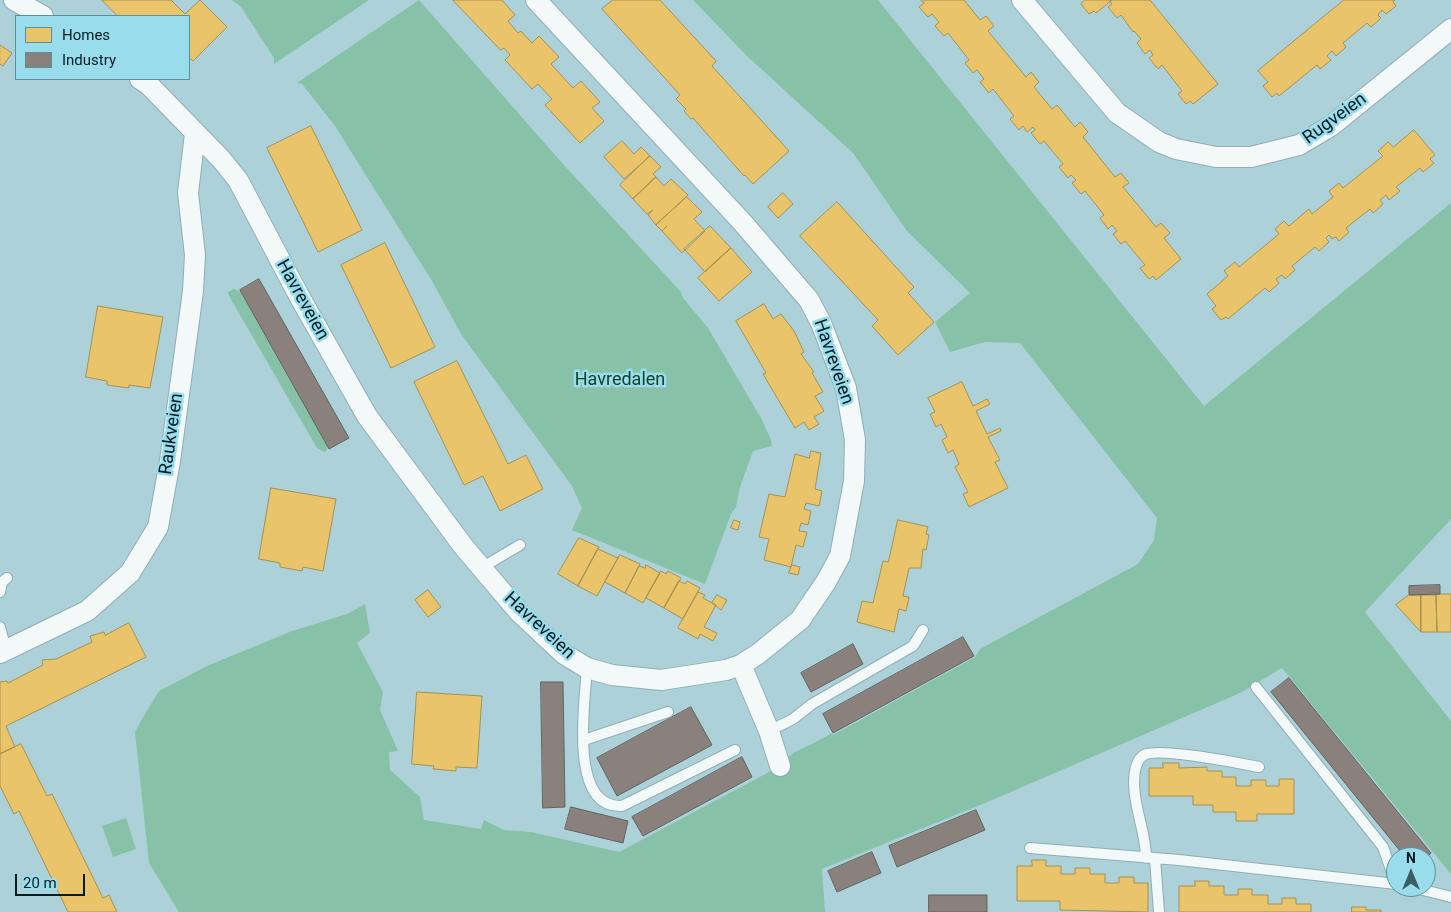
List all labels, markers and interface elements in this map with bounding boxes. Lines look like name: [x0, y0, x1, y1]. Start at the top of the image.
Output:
legend: [15, 15, 190, 80]
text: Homes: [62, 26, 110, 44]
text: Industry: [62, 51, 116, 69]
street label: Rugveien: [1299, 89, 1371, 149]
street label: Havreveien: [271, 256, 333, 344]
street label: Havreveien: [808, 317, 858, 407]
park label: Havredalen: [575, 369, 665, 391]
street label: Raukveien: [156, 392, 188, 476]
street label: Havreveien: [499, 588, 579, 664]
north arrow: [1386, 847, 1436, 897]
text: N: [1406, 850, 1416, 866]
scale bar: [18, 864, 88, 896]
text: 20 m: [23, 874, 57, 892]

